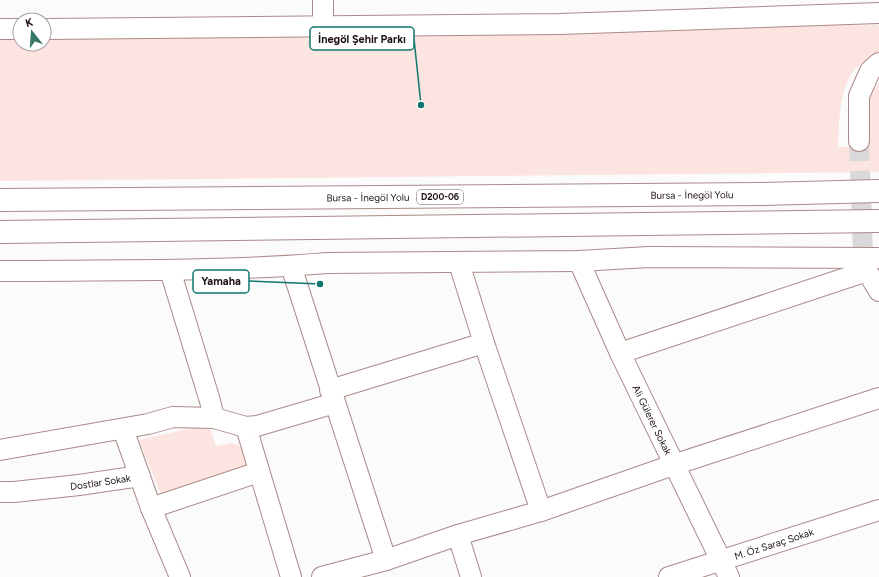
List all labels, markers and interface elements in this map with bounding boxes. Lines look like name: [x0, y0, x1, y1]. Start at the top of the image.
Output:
north arrow: [12, 12, 52, 52]
text: K: [24, 15, 35, 30]
callout: İnegöl Şehir Parkı: [310, 27, 414, 50]
text: İnegöl Şehir Parkı: [318, 32, 406, 46]
street label: Bursa - İnegöl Yolu: [650, 188, 734, 202]
road number: D200-06: [417, 190, 463, 204]
street label: Bursa - İnegöl Yolu: [326, 191, 410, 204]
callout: Yamaha: [193, 270, 249, 293]
text: Yamaha: [201, 275, 241, 288]
street label: Ali Gülerer Sokak: [630, 383, 675, 457]
street label: Dostlar Sokak: [70, 471, 132, 493]
street label: M. Öz Saraç Sokak: [733, 525, 815, 563]

